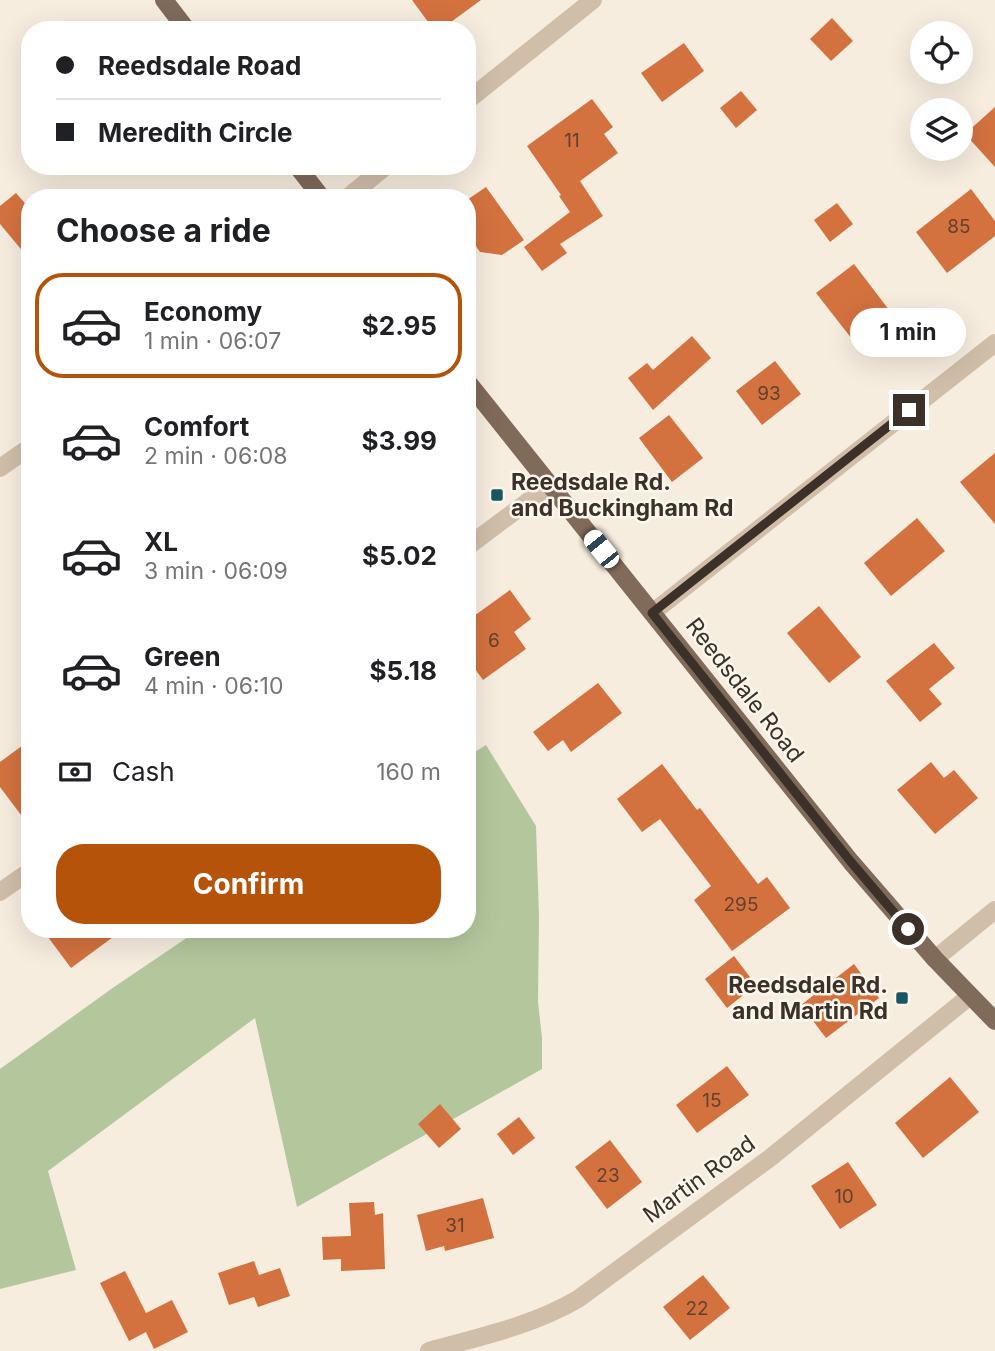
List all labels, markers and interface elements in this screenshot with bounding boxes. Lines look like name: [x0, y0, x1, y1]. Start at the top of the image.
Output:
map controls: [910, 21, 973, 161]
button: locate: [910, 21, 973, 84]
text: Reedsdale Road: [98, 50, 301, 81]
button: layers: [910, 98, 973, 161]
text: Meredith Circle: [98, 117, 293, 148]
house number: 11: [564, 129, 580, 152]
text: Choose a ride: [56, 211, 271, 250]
house number: 85: [947, 215, 971, 238]
icon: car: [60, 294, 123, 357]
text: Economy: [144, 296, 262, 327]
callout: 1 min: [851, 308, 967, 358]
text: $2.95: [362, 310, 437, 341]
text: 1 min: [880, 318, 936, 346]
text: 1 min · 06:07: [144, 327, 281, 355]
house number: 93: [757, 382, 781, 405]
route end: [893, 394, 925, 426]
icon: car: [60, 409, 123, 472]
text: Comfort: [144, 411, 249, 442]
text: $3.99: [362, 425, 437, 456]
text: 2 min · 06:08: [144, 442, 288, 470]
place label: Reedsdale Rd. and Buckingham Rd: [511, 468, 734, 522]
marker: Reedsdale Rd. and Buckingham Rd: [489, 487, 505, 503]
icon: car: [60, 524, 123, 587]
text: XL: [144, 526, 178, 557]
car: [580, 526, 623, 572]
text: $5.02: [362, 540, 437, 571]
text: 3 min · 06:09: [144, 557, 288, 585]
street label: Reedsdale Road: [680, 612, 810, 768]
house number: 6: [488, 629, 500, 652]
icon: car: [60, 639, 123, 702]
text: Green: [144, 641, 221, 672]
text: $5.18: [369, 655, 437, 686]
text: 4 min · 06:10: [144, 672, 283, 700]
icon: cash: [56, 753, 94, 791]
text: Cash: [112, 756, 175, 787]
text: 160 m: [376, 758, 441, 786]
button: Confirm: [56, 844, 441, 924]
house number: 295: [724, 893, 758, 916]
route start: [892, 913, 924, 945]
place label: Reedsdale Rd. and Martin Rd: [728, 971, 888, 1025]
marker: Reedsdale Rd. and Martin Rd: [894, 990, 910, 1006]
house number: 15: [702, 1089, 722, 1112]
street label: Martin Road: [638, 1129, 760, 1229]
house number: 23: [596, 1164, 620, 1187]
house number: 10: [834, 1185, 854, 1208]
house number: 31: [445, 1214, 465, 1237]
house number: 22: [685, 1297, 709, 1320]

